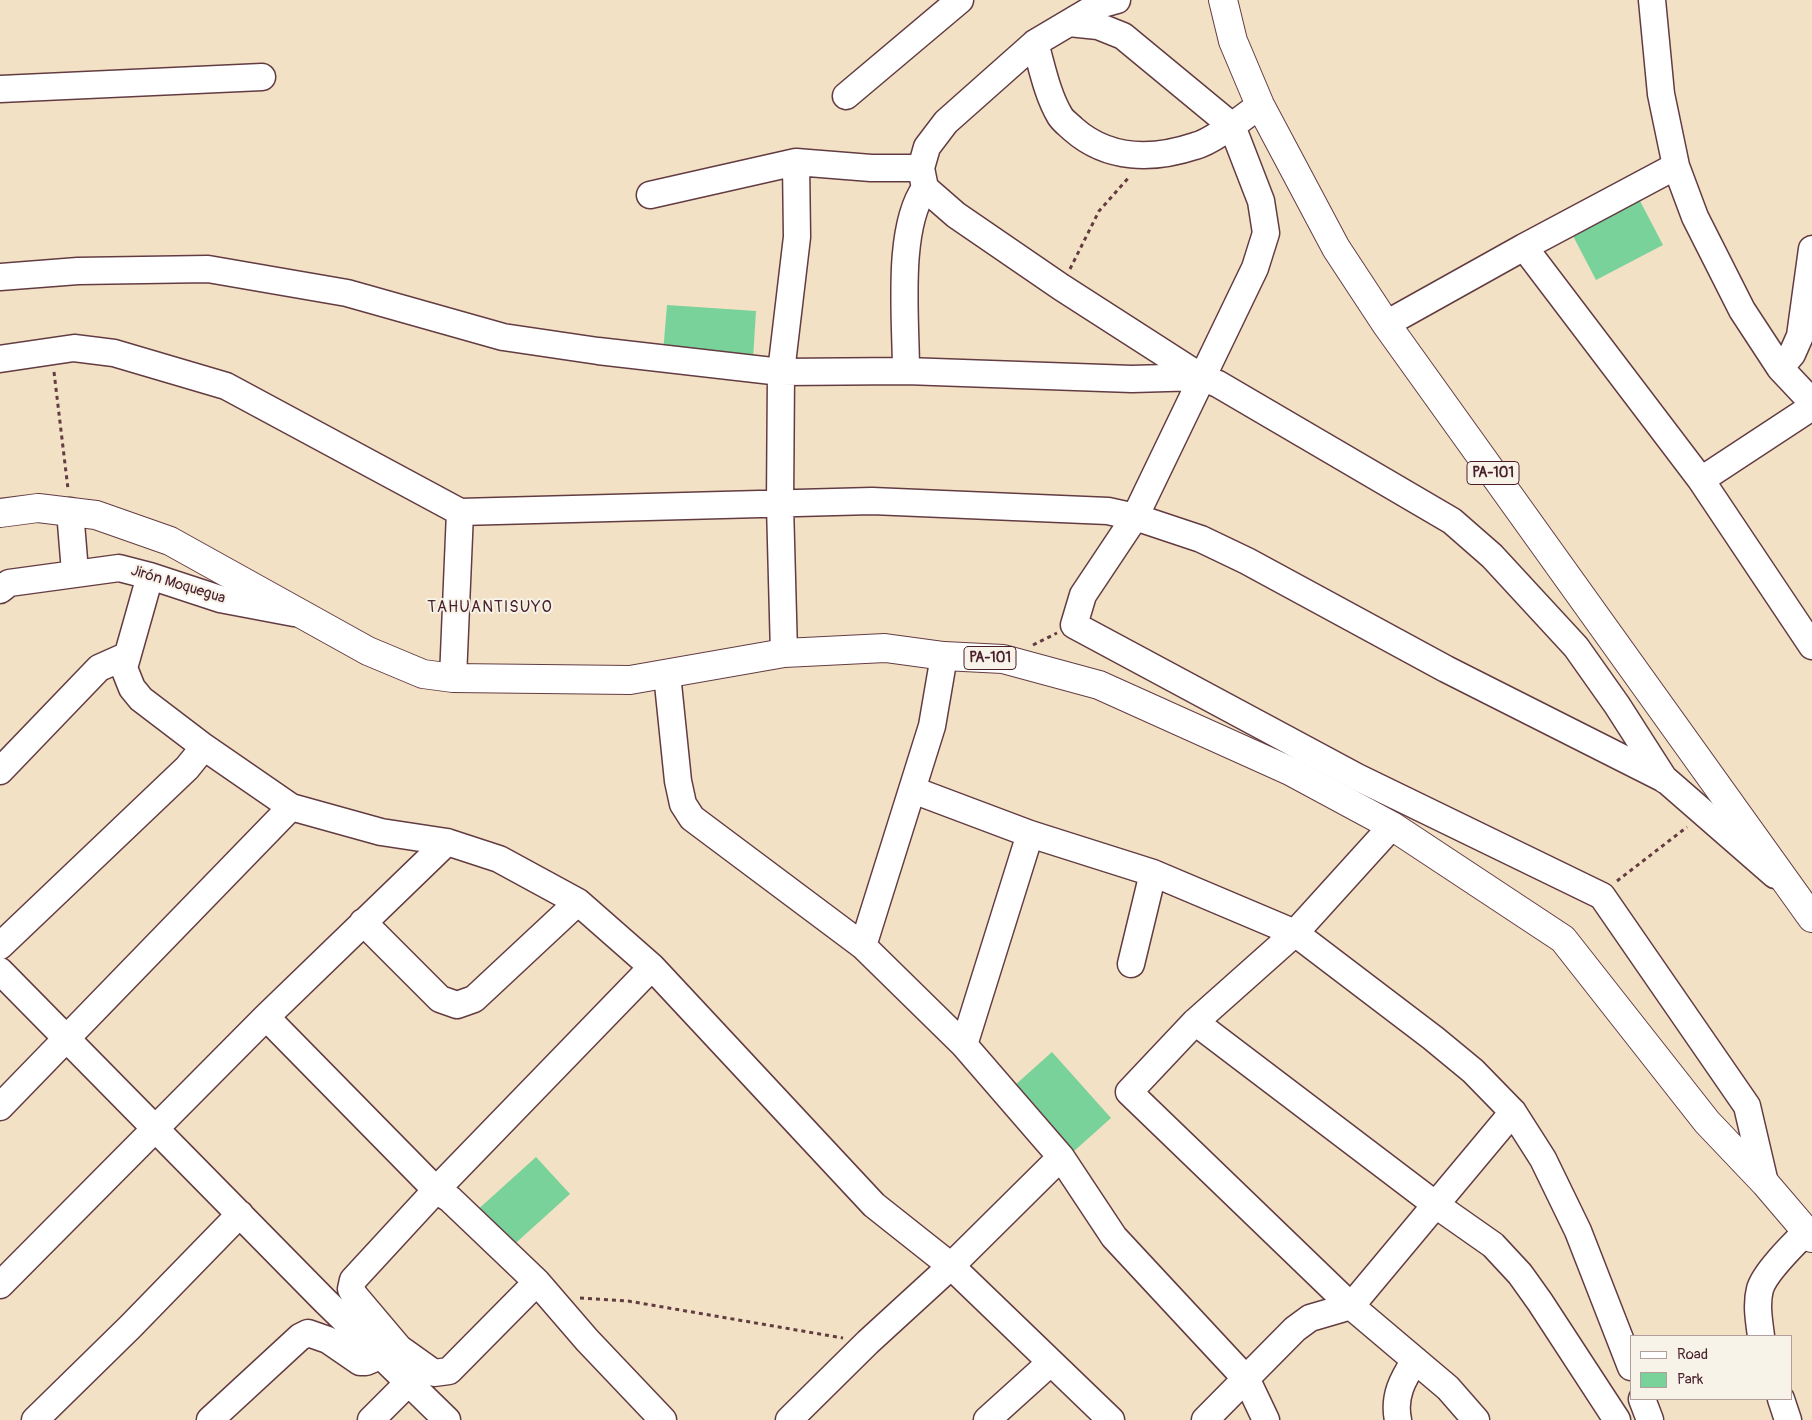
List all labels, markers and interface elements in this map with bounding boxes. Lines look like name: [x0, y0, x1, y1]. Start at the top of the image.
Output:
road number: PA-101: [1467, 462, 1519, 484]
street label: Jirón Moquegua: [128, 562, 228, 608]
district label: TAHUANTISUYO: [426, 598, 554, 618]
road number: PA-101: [964, 646, 1016, 670]
legend: [1630, 1335, 1792, 1400]
text: Road: [1677, 1345, 1708, 1364]
text: Park: [1677, 1370, 1703, 1389]

